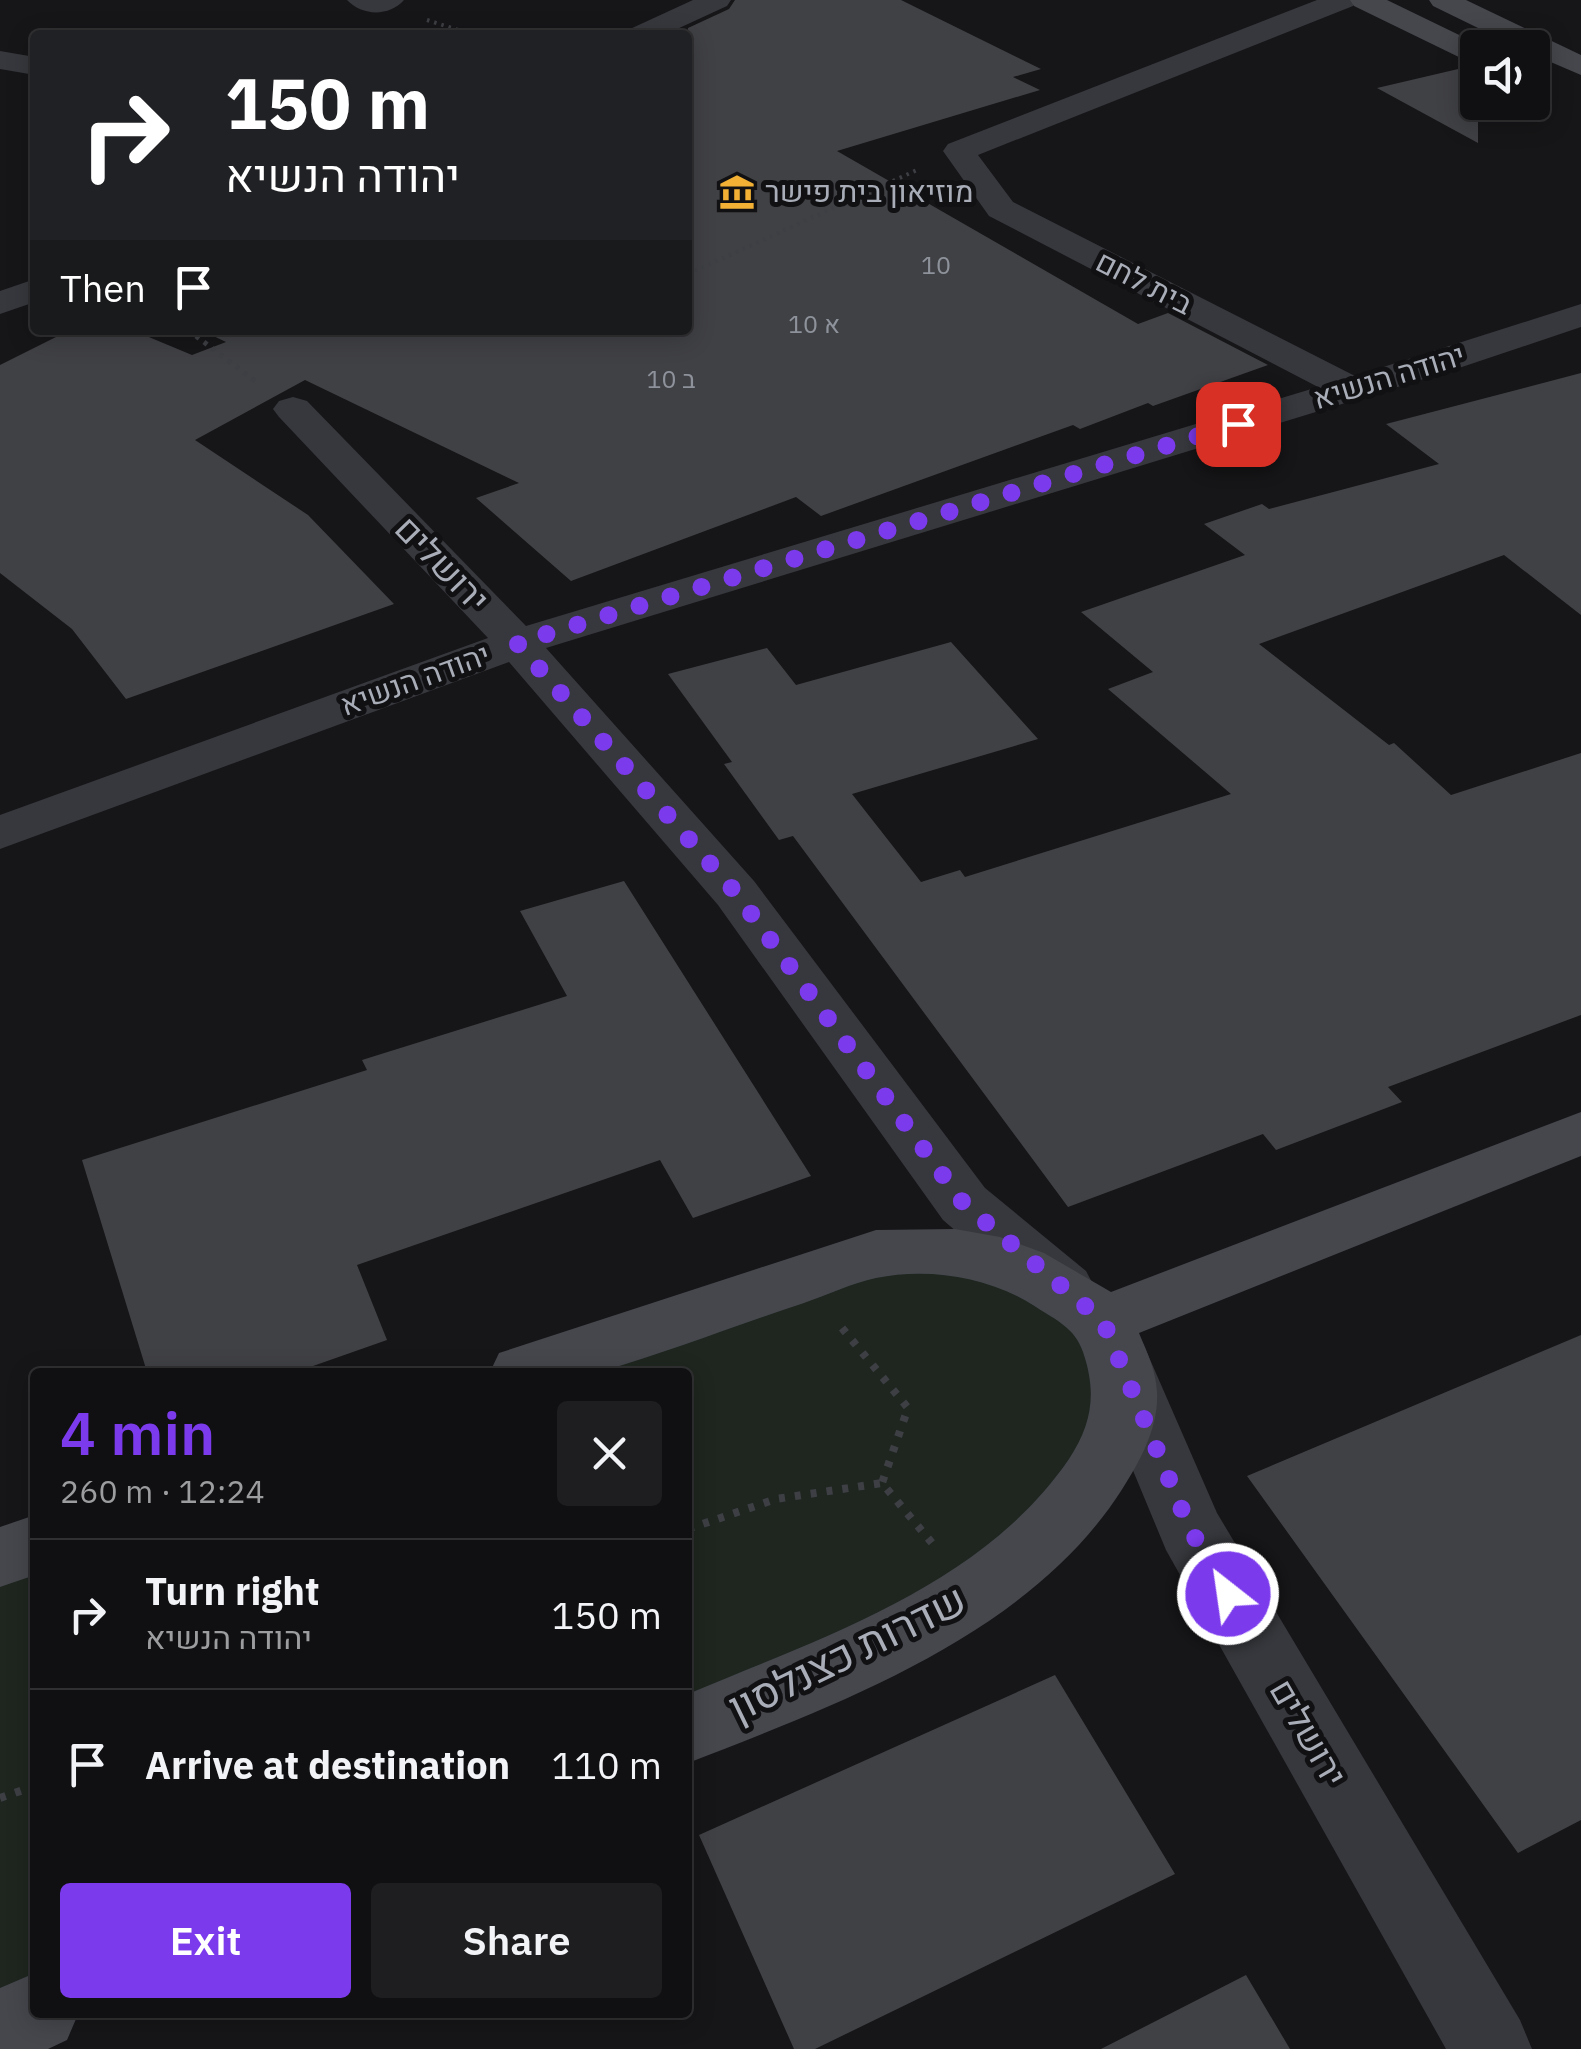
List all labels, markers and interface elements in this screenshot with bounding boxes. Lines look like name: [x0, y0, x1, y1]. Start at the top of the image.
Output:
map controls: [1460, 30, 1550, 120]
button: sound: [1460, 30, 1550, 120]
text: 150 m: [225, 57, 430, 148]
icon: right: [60, 70, 190, 200]
text: יהודה הנשיא: [225, 146, 460, 204]
place label: מוזיאון בית פישר: [765, 171, 973, 210]
museum icon: מוזיאון בית פישר: [718, 173, 756, 211]
street label: בית לחם: [1090, 241, 1200, 323]
house number: 10: [921, 248, 951, 281]
icon: arrive: [166, 260, 221, 315]
text: Then: [60, 263, 146, 312]
house number: 10 א: [788, 307, 840, 340]
street label: יהודה הנשיא: [1308, 334, 1469, 417]
house number: 10 ב: [646, 362, 696, 395]
pin: [1196, 382, 1281, 467]
icon: arrive: [1211, 397, 1266, 452]
street label: ירושלים: [386, 505, 500, 621]
street label: יהודה הנשיא: [334, 634, 495, 724]
text: 4 min: [60, 1393, 215, 1472]
button: close: [557, 1401, 662, 1506]
text: 260 m · 12:24: [60, 1470, 265, 1512]
position arrow: [1176, 1542, 1280, 1646]
text: Turn right: [145, 1566, 320, 1615]
street label: שדרות כצנלסון: [719, 1571, 975, 1734]
icon: right: [60, 1587, 115, 1642]
text: 150 m: [551, 1590, 662, 1639]
text: יהודה הנשיא: [145, 1616, 312, 1658]
street label: ירושלים: [1260, 1670, 1358, 1795]
icon: arrive: [60, 1737, 115, 1792]
text: Arrive at destination: [145, 1740, 510, 1789]
text: 110 m: [551, 1740, 662, 1789]
button: Exit: [60, 1883, 351, 1998]
button: Share: [371, 1883, 662, 1998]

